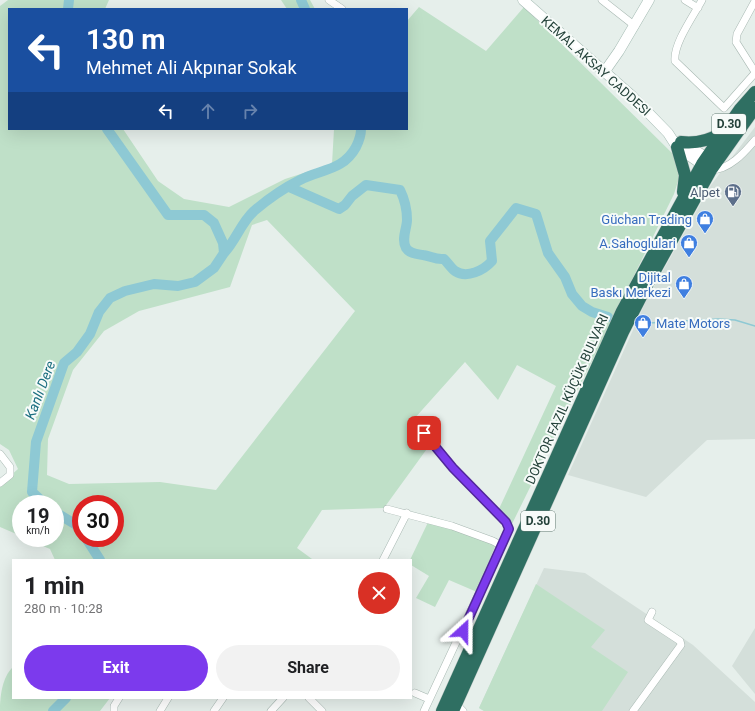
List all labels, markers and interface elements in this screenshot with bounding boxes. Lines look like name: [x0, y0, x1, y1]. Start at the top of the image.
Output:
street label: KEMAL AKSAY CADDESI: [538, 13, 654, 119]
text: 130 m: [86, 23, 165, 56]
icon: left: [20, 24, 72, 76]
text: Mehmet Ali Akpınar Sokak: [86, 57, 297, 78]
icon: left: [155, 100, 177, 122]
icon: ahead: [197, 100, 219, 122]
icon: right: [239, 100, 261, 122]
road number: D.30: [712, 114, 746, 134]
fuel station icon: Alpet: [723, 182, 743, 207]
place label: Alpet: [690, 185, 720, 200]
shop icon: Güchan Trading: [695, 209, 715, 234]
place label: Güchan Trading: [601, 212, 692, 227]
shop icon: A.Sahoglulari: [679, 233, 699, 258]
place label: A.Sahoglulari: [599, 236, 676, 251]
place label: Dijital Baskı Merkezi: [590, 270, 671, 300]
shop icon: Dijital Baskı Merkezi: [674, 274, 694, 299]
street label: DOKTOR FAZIL KÜÇÜK BULVARI: [523, 312, 611, 486]
shop icon: Mate Motors: [633, 313, 653, 338]
place label: Mate Motors: [656, 316, 731, 331]
water label: Kanlı Dere: [22, 359, 58, 421]
pin: [407, 416, 441, 450]
icon: arrive: [413, 422, 435, 444]
speed limit sign: 30: [72, 495, 124, 547]
text: 19: [27, 504, 49, 528]
road number: D.30: [521, 511, 555, 531]
text: km/h: [26, 525, 50, 536]
text: 1 min: [24, 572, 84, 600]
button: close: [358, 572, 400, 614]
text: 280 m · 10:28: [24, 601, 103, 616]
position arrow: [442, 610, 484, 652]
button: Exit: [24, 645, 208, 691]
button: Share: [216, 645, 400, 691]

